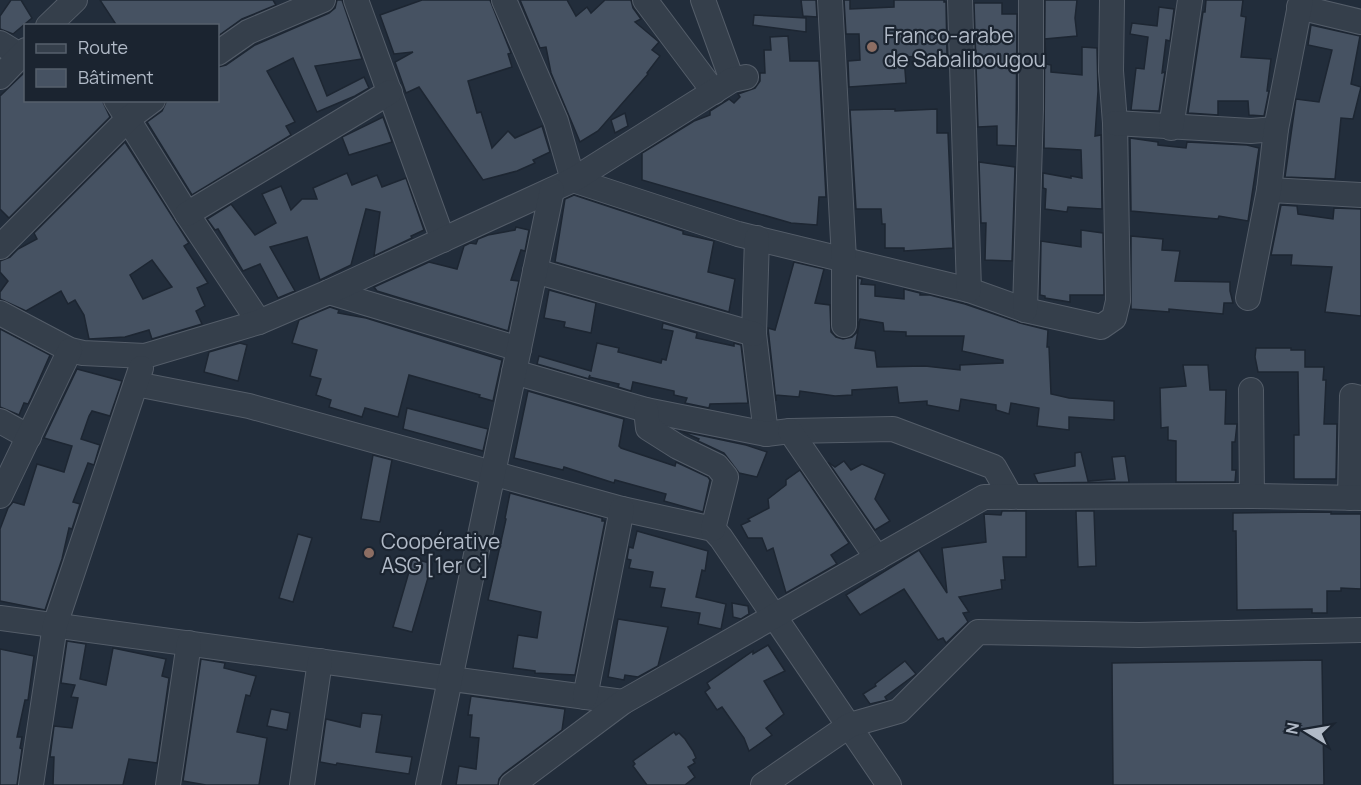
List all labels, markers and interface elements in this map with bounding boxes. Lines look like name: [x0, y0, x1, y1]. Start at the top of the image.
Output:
place label: Franco-arabe de Sabalibougou: [884, 21, 1046, 73]
legend: [24, 24, 219, 102]
text: Route: [78, 35, 128, 59]
marker: Franco-arabe de Sabalibougou: [865, 40, 879, 54]
text: Bâtiment: [78, 65, 154, 89]
place label: Coopérative ASG [1er C]: [381, 527, 500, 579]
marker: Coopérative ASG [1er C]: [362, 546, 376, 560]
north arrow: [1277, 701, 1337, 761]
text: N: [1280, 720, 1304, 736]

